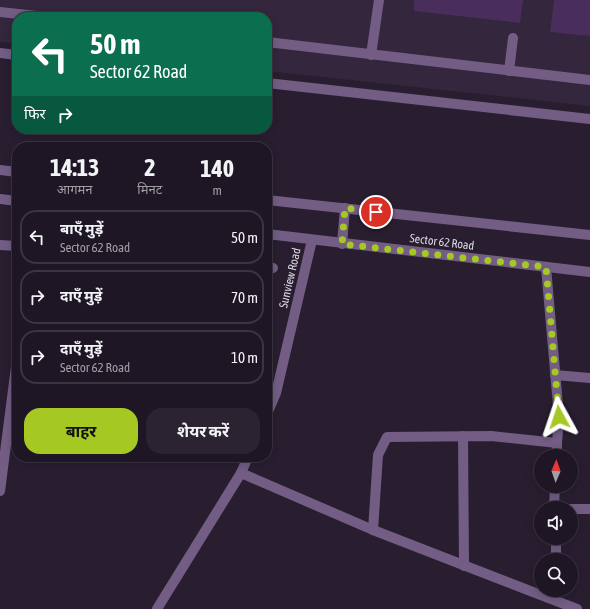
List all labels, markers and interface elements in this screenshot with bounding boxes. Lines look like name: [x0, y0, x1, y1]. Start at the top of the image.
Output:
icon: left: [24, 28, 76, 80]
text: 50 m: [90, 28, 140, 60]
text: Sector 62 Road: [90, 61, 187, 82]
icon: right: [54, 104, 76, 126]
text: फिर: [24, 105, 46, 122]
text: 14:13: [50, 154, 99, 181]
text: 2: [144, 154, 155, 181]
text: 140: [200, 155, 234, 182]
text: आगमन: [57, 182, 92, 197]
text: मिनट: [137, 182, 162, 197]
text: m: [212, 183, 222, 198]
pin: [359, 195, 393, 229]
icon: arrive: [365, 201, 387, 223]
text: बाएँ मुड़ें: [60, 220, 103, 237]
icon: left: [26, 226, 48, 248]
text: 50 m: [231, 229, 258, 246]
street label: Sector 62 Road: [409, 231, 475, 253]
text: Sector 62 Road: [60, 240, 130, 255]
street label: Sunview Road: [276, 247, 304, 309]
icon: right: [26, 286, 48, 308]
text: दाएँ मुड़ें: [60, 287, 102, 304]
text: 70 m: [231, 289, 258, 306]
text: दाएँ मुड़ें: [60, 340, 102, 357]
icon: right: [26, 346, 48, 368]
text: 10 m: [231, 349, 258, 366]
text: Sector 62 Road: [60, 360, 130, 375]
position arrow: [538, 396, 580, 438]
button: बाहर: [24, 408, 138, 454]
button: शेयर करें: [146, 408, 260, 454]
north arrow: [534, 449, 578, 493]
map controls: [534, 449, 578, 597]
button: sound: [534, 501, 578, 545]
button: search: [534, 553, 578, 597]

